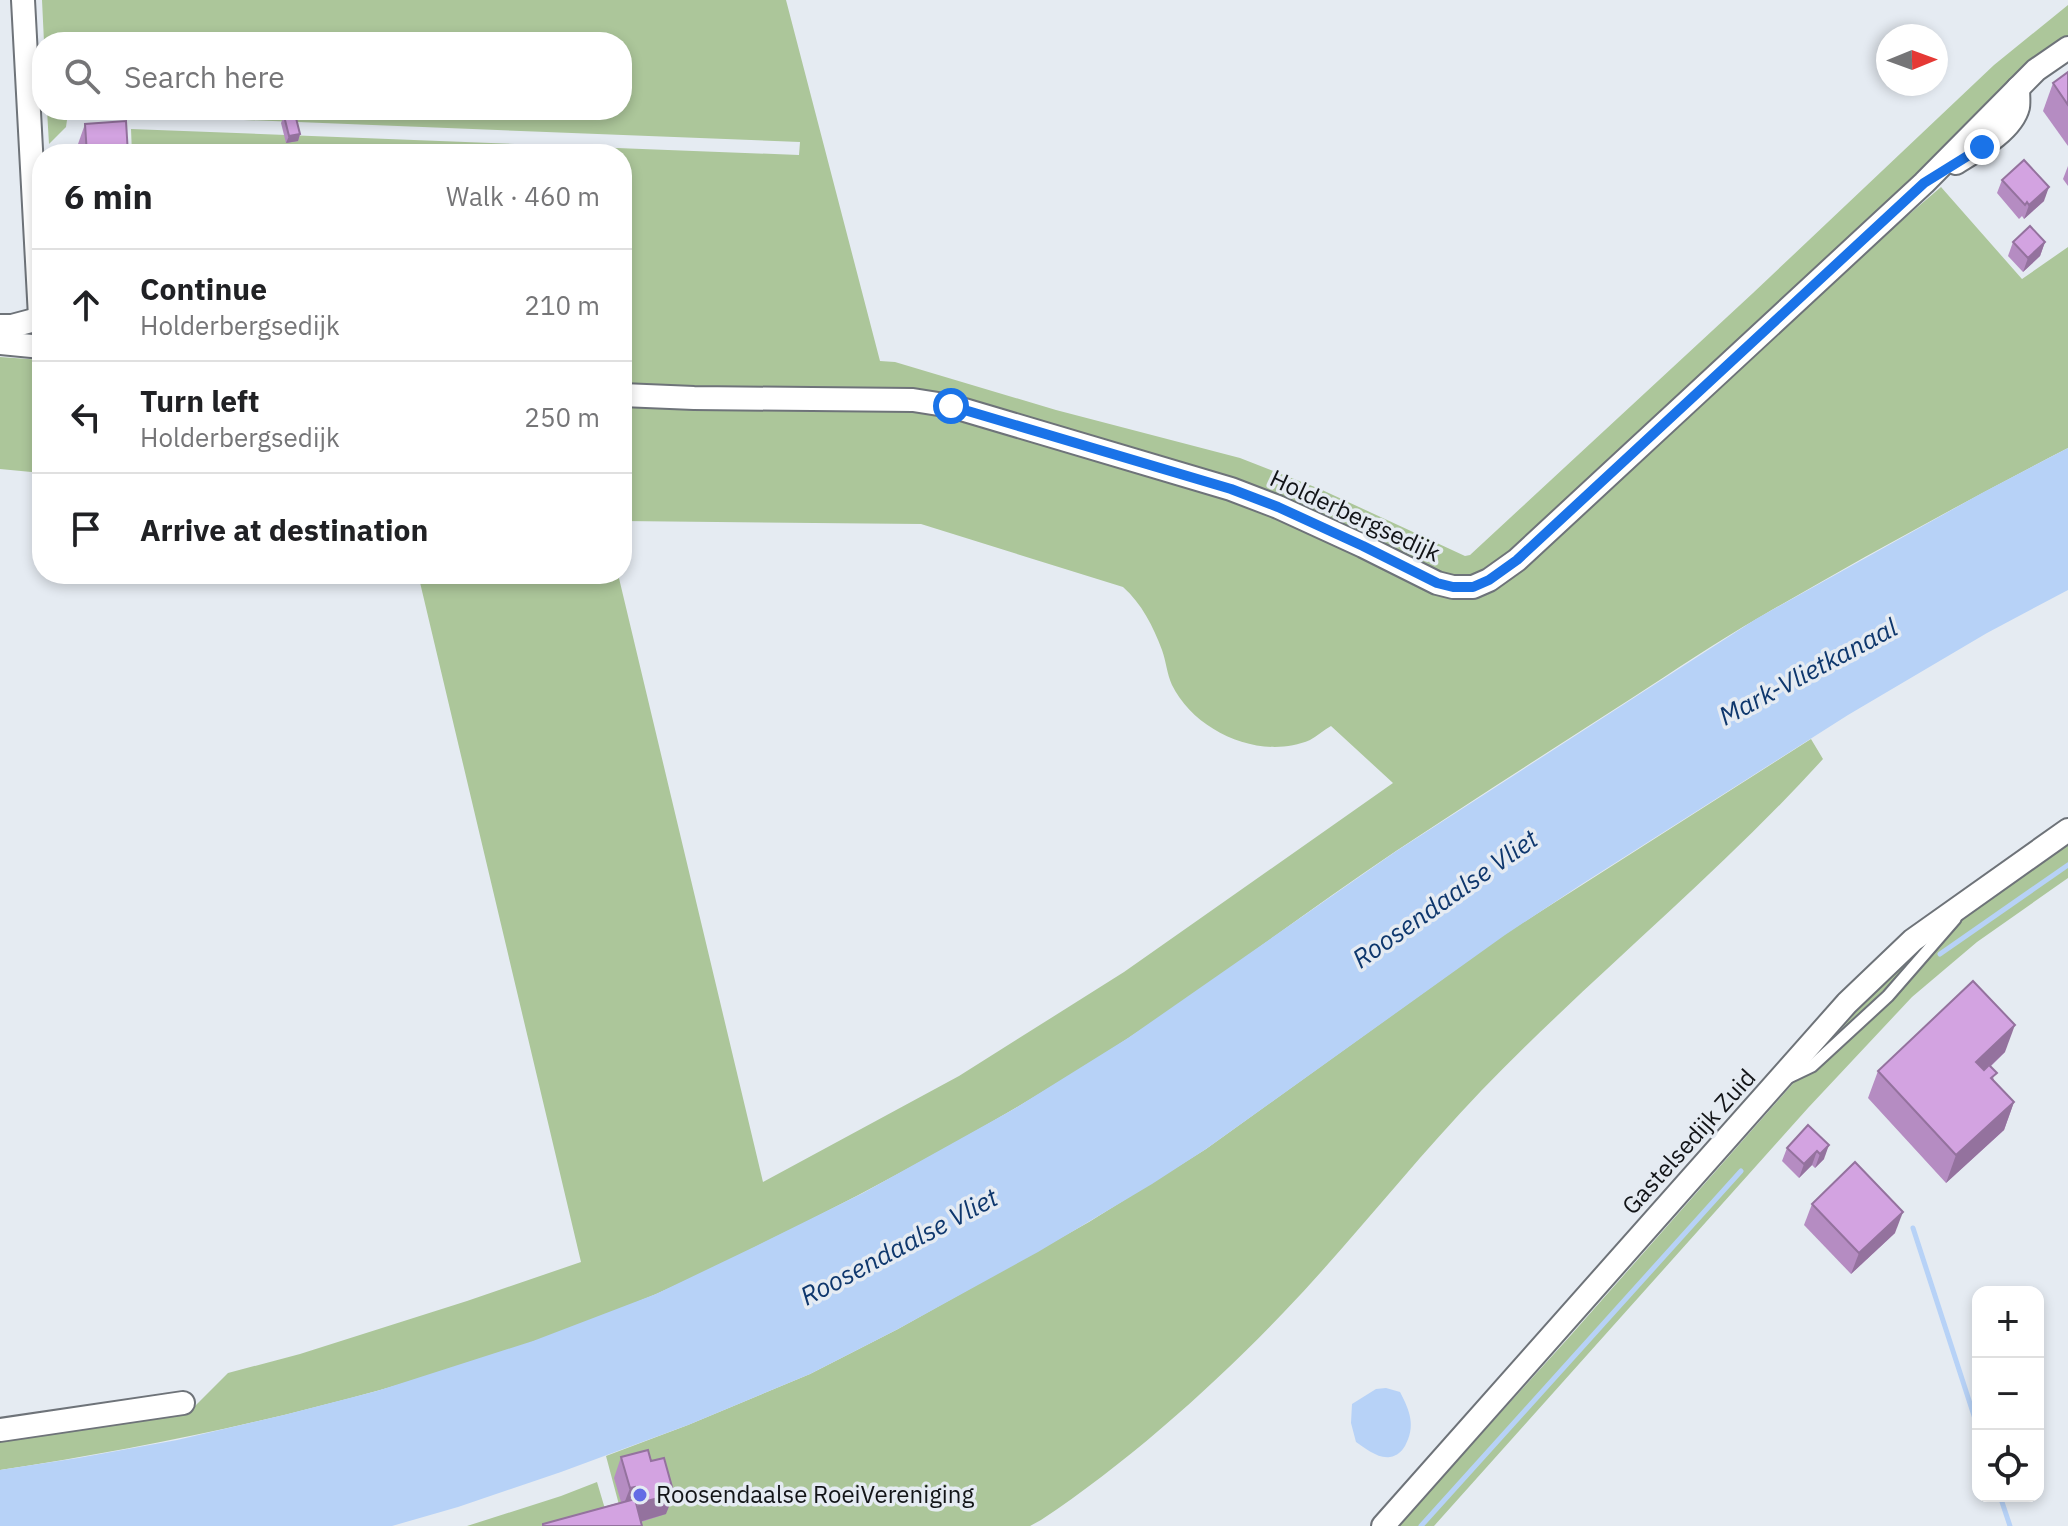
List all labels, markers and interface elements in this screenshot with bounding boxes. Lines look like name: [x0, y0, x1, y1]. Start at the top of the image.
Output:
north arrow: [1876, 24, 1948, 96]
search box: [32, 32, 632, 120]
icon: search: [60, 54, 104, 98]
text: Search here: [124, 57, 285, 96]
route end: [1964, 129, 2000, 165]
text: 6 min: [64, 174, 153, 218]
text: Walk · 460 m: [446, 179, 600, 213]
text: Continue: [140, 269, 267, 308]
icon: ahead: [64, 283, 108, 327]
text: 210 m: [524, 288, 600, 322]
text: Holderbergsedijk: [140, 308, 340, 342]
text: Turn left: [140, 381, 259, 420]
route start: [933, 388, 969, 424]
icon: left: [64, 395, 108, 439]
text: 250 m: [524, 400, 600, 434]
text: Holderbergsedijk: [140, 420, 340, 454]
street label: Holderbergsedijk: [1265, 462, 1446, 569]
icon: arrive: [64, 507, 108, 551]
text: Arrive at destination: [140, 510, 428, 549]
water label: Mark-Vlietkanaal: [1712, 610, 1903, 733]
water label: Roosendaalse Vliet: [1345, 821, 1544, 975]
street label: Gastelsedijk Zuid: [1614, 1062, 1762, 1221]
water label: Roosendaalse Vliet: [794, 1179, 1004, 1313]
map controls: [1972, 1286, 2044, 1502]
button: +: [1972, 1286, 2044, 1358]
button: −: [1972, 1358, 2044, 1430]
button: locate: [1972, 1430, 2044, 1502]
place label: Roosendaalse RoeiVereniging: [656, 1478, 974, 1510]
marker: Roosendaalse RoeiVereniging: [631, 1486, 649, 1504]

